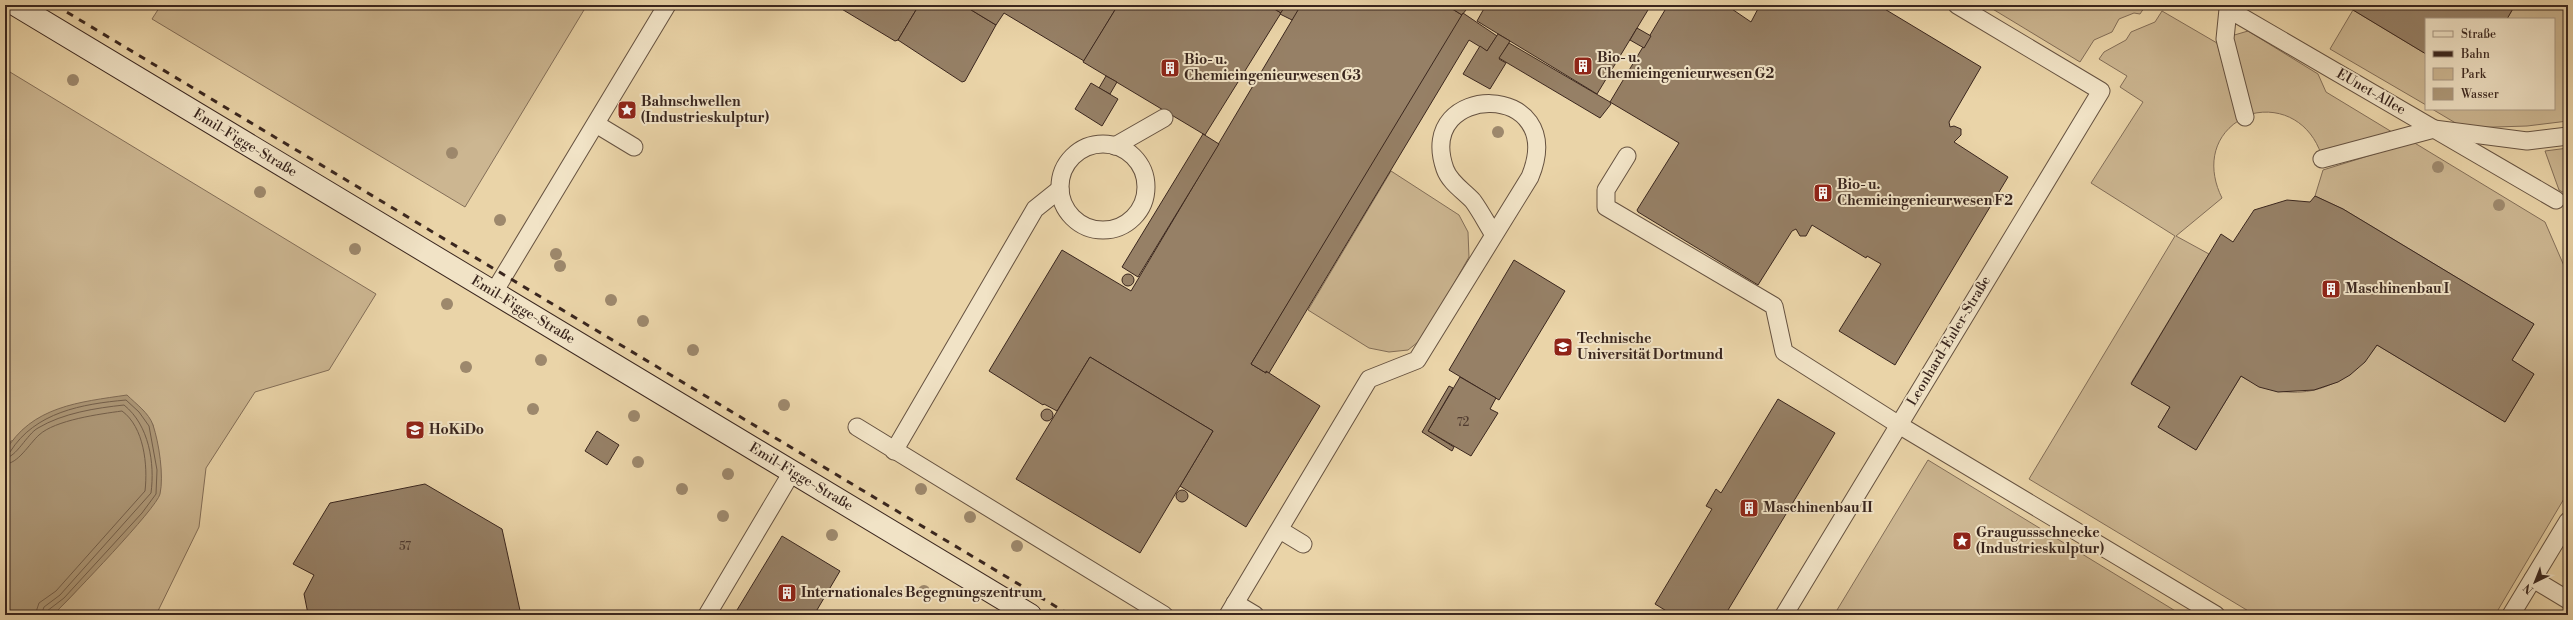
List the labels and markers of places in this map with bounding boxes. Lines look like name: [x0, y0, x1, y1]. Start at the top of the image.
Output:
place label: Bio- u. Chemieingenieurwesen G2: [1597, 49, 1775, 83]
place label: Bio- u. Chemieingenieurwesen G3: [1184, 51, 1361, 85]
building icon: Bio- u. Chemieingenieurwesen G2: [1572, 55, 1594, 77]
building icon: Bio- u. Chemieingenieurwesen G3: [1159, 57, 1181, 79]
place label: Bahnschwellen (Industrieskulptur): [641, 93, 769, 127]
place icon: Bahnschwellen (Industrieskulptur): [616, 99, 638, 121]
place label: Bio- u. Chemieingenieurwesen F2: [1837, 176, 2013, 210]
building icon: Bio- u. Chemieingenieurwesen F2: [1812, 182, 1834, 204]
building icon: Maschinenbau I: [2320, 278, 2342, 300]
place label: Maschinenbau I: [2345, 280, 2450, 298]
place label: Technische Universität Dortmund: [1577, 330, 1724, 364]
school or university icon: Technische Universität Dortmund: [1552, 336, 1574, 358]
school or university icon: HoKiDo: [404, 419, 426, 441]
place label: HoKiDo: [429, 421, 484, 439]
building icon: Maschinenbau II: [1738, 497, 1760, 519]
place label: Maschinenbau II: [1763, 499, 1873, 517]
place label: Graugussschnecke (Industrieskulptur): [1976, 524, 2104, 558]
place icon: Graugussschnecke (Industrieskulptur): [1951, 530, 1973, 552]
building icon: Internationales Begegnungszentrum: [776, 582, 798, 604]
place label: Internationales Begegnungszentrum: [801, 584, 1043, 602]

